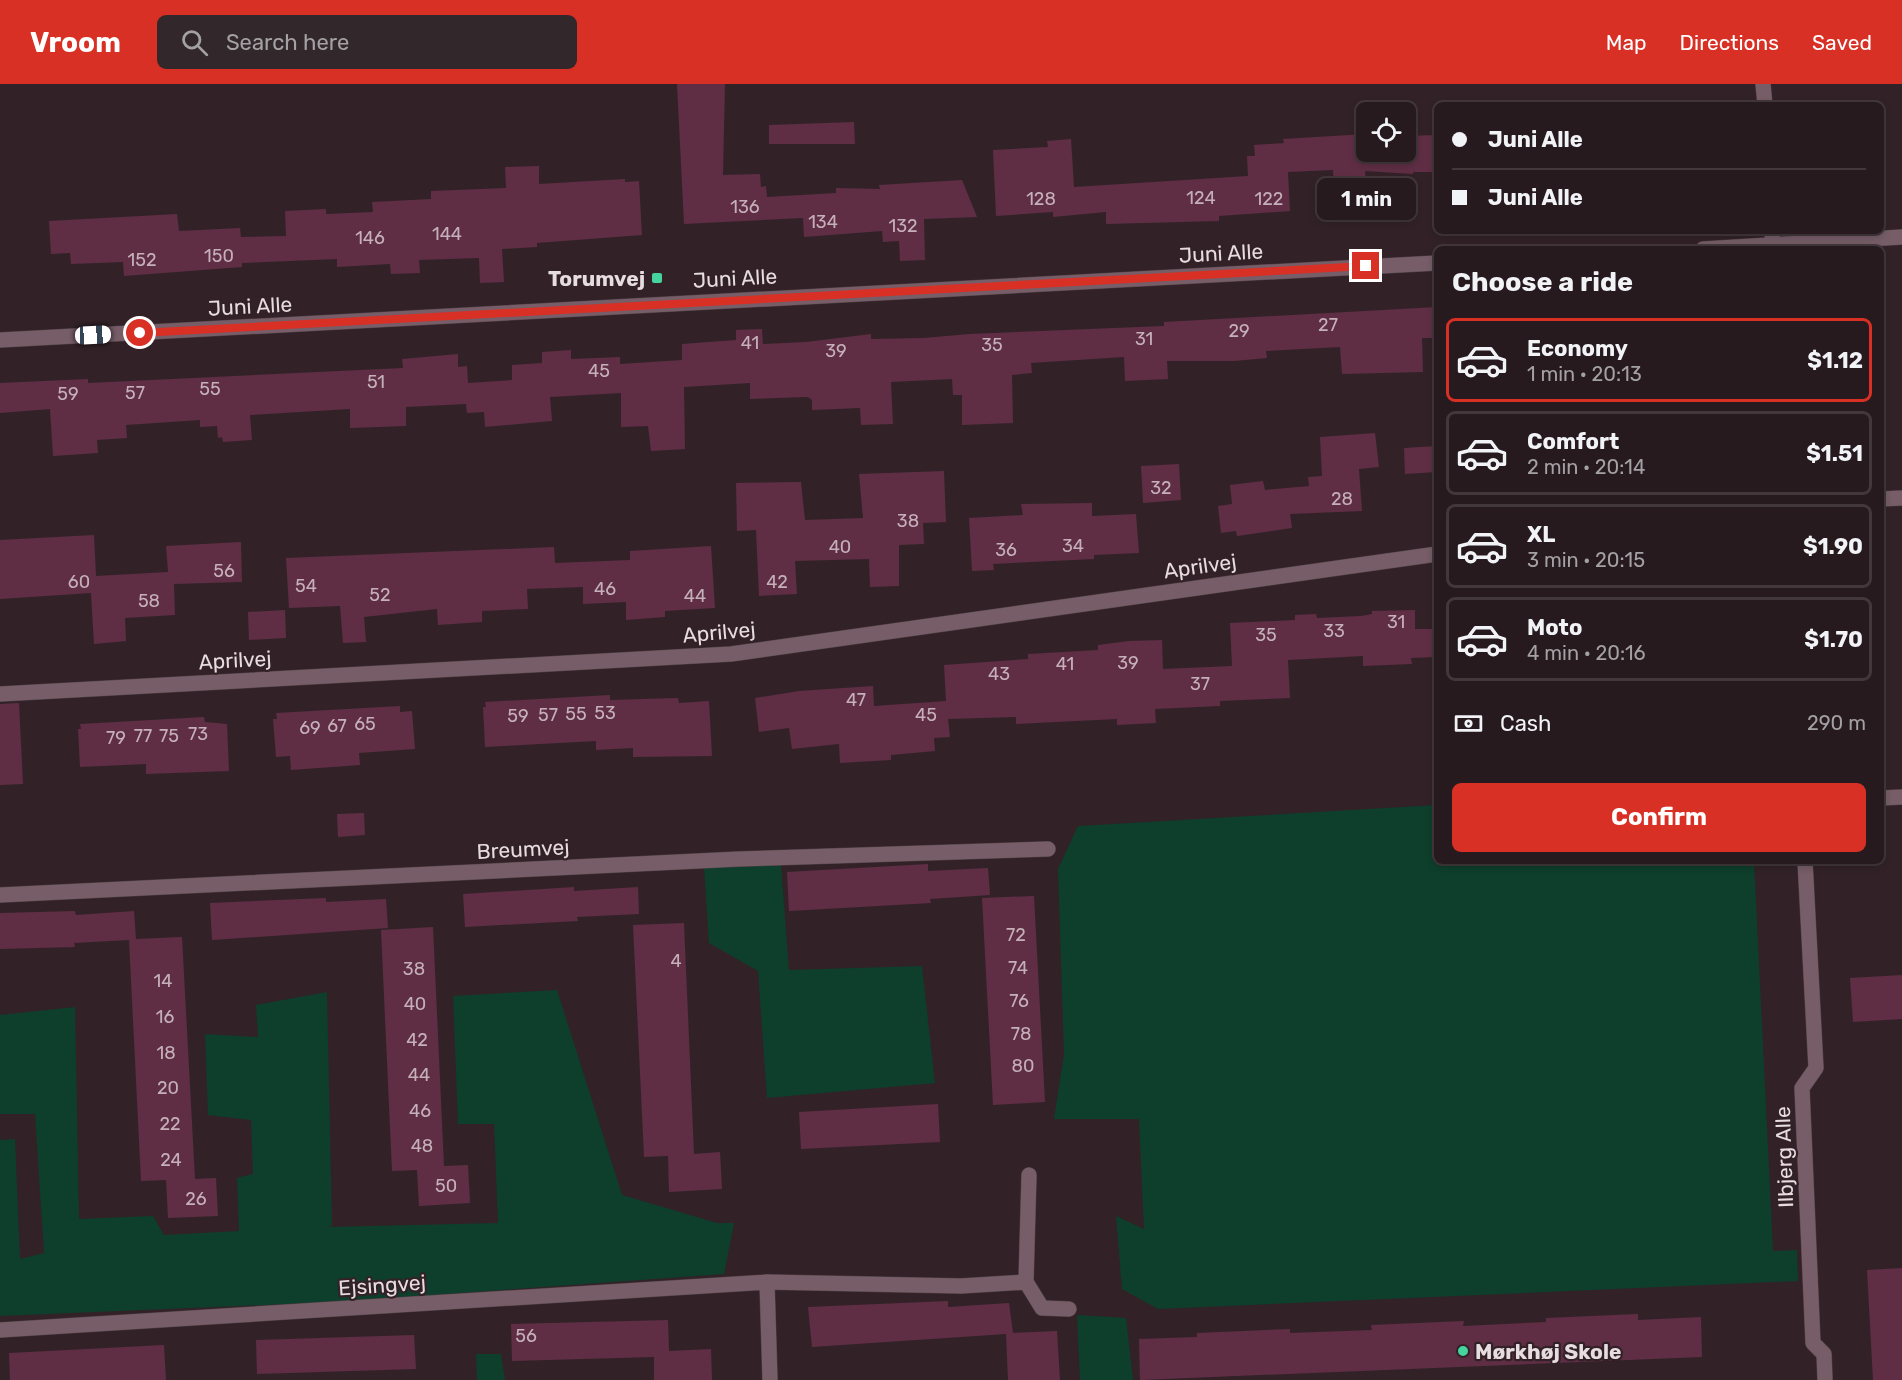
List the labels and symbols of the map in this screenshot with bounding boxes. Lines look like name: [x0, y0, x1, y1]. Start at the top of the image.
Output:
callout: 1 min: [1316, 179, 1416, 221]
house number: 124: [1186, 187, 1216, 209]
house number: 128: [1026, 188, 1056, 210]
house number: 122: [1255, 188, 1283, 210]
house number: 136: [730, 196, 760, 218]
house number: 134: [808, 211, 838, 233]
house number: 132: [888, 215, 918, 237]
house number: 144: [432, 223, 462, 245]
house number: 146: [355, 227, 385, 249]
street label: Juni Alle: [1178, 238, 1264, 268]
house number: 150: [204, 245, 234, 267]
house number: 152: [128, 249, 156, 271]
route end: [1352, 252, 1379, 279]
street label: Juni Alle: [692, 263, 778, 293]
place label: Torumvej: [548, 266, 645, 291]
marker: Torumvej: [650, 271, 664, 285]
street label: Juni Alle: [207, 291, 293, 321]
house number: 27: [1318, 314, 1338, 336]
route start: [126, 319, 153, 346]
house number: 29: [1228, 320, 1250, 342]
car: [75, 325, 111, 345]
house number: 31: [1135, 328, 1153, 350]
house number: 41: [741, 332, 759, 354]
house number: 35: [981, 334, 1003, 356]
house number: 39: [825, 340, 847, 362]
house number: 45: [588, 360, 610, 382]
house number: 51: [367, 371, 385, 393]
house number: 55: [199, 378, 221, 400]
house number: 57: [125, 382, 145, 404]
house number: 59: [57, 383, 79, 405]
house number: 32: [1150, 477, 1172, 499]
house number: 28: [1331, 488, 1353, 510]
house number: 38: [897, 510, 919, 532]
house number: 34: [1062, 535, 1084, 557]
house number: 40: [829, 536, 851, 558]
house number: 36: [995, 539, 1017, 561]
street label: Aprilvej: [1162, 549, 1238, 583]
house number: 56: [213, 560, 235, 582]
house number: 60: [68, 571, 90, 593]
house number: 42: [766, 571, 788, 593]
house number: 54: [295, 575, 317, 597]
house number: 46: [594, 578, 616, 600]
house number: 52: [369, 584, 391, 606]
house number: 44: [684, 585, 706, 607]
house number: 58: [138, 590, 160, 612]
house number: 31: [1387, 611, 1405, 633]
street label: Aprilvej: [682, 616, 756, 648]
house number: 33: [1323, 620, 1345, 642]
house number: 35: [1255, 624, 1277, 646]
street label: Aprilvej: [198, 646, 272, 674]
house number: 39: [1117, 652, 1139, 674]
house number: 41: [1056, 653, 1074, 675]
house number: 43: [988, 663, 1010, 685]
house number: 37: [1190, 673, 1210, 695]
house number: 47: [846, 689, 866, 711]
house number: 53: [594, 702, 616, 724]
house number: 55: [565, 703, 587, 725]
house number: 57: [538, 704, 558, 726]
house number: 45: [915, 704, 937, 726]
house number: 59: [507, 705, 529, 727]
house number: 65: [354, 713, 376, 735]
house number: 67: [327, 715, 347, 737]
house number: 69: [299, 717, 321, 739]
house number: 73: [188, 723, 208, 745]
house number: 77: [134, 725, 152, 747]
house number: 75: [159, 725, 179, 747]
house number: 79: [106, 727, 126, 749]
street label: Breumvej: [476, 834, 570, 864]
house number: 72: [1006, 924, 1026, 946]
house number: 4: [670, 950, 682, 972]
house number: 74: [1008, 957, 1028, 979]
house number: 38: [403, 958, 425, 980]
house number: 14: [154, 970, 172, 992]
house number: 76: [1009, 990, 1029, 1012]
house number: 40: [404, 993, 426, 1015]
house number: 16: [156, 1006, 174, 1028]
house number: 78: [1011, 1023, 1031, 1045]
house number: 42: [406, 1029, 428, 1051]
house number: 18: [156, 1042, 176, 1064]
house number: 80: [1012, 1055, 1034, 1077]
house number: 44: [408, 1064, 430, 1086]
house number: 20: [157, 1077, 179, 1099]
house number: 46: [409, 1100, 431, 1122]
street label: Ilbjerg Alle: [1770, 1106, 1798, 1208]
house number: 22: [159, 1113, 181, 1135]
house number: 48: [411, 1135, 433, 1157]
house number: 24: [160, 1149, 182, 1171]
house number: 50: [435, 1175, 457, 1197]
house number: 26: [185, 1188, 207, 1210]
street label: Ejsingvej: [337, 1269, 427, 1301]
house number: 56: [515, 1325, 537, 1347]
place label: Mørkhøj Skole: [1475, 1339, 1621, 1364]
marker: Mørkhøj Skole: [1456, 1344, 1470, 1358]

